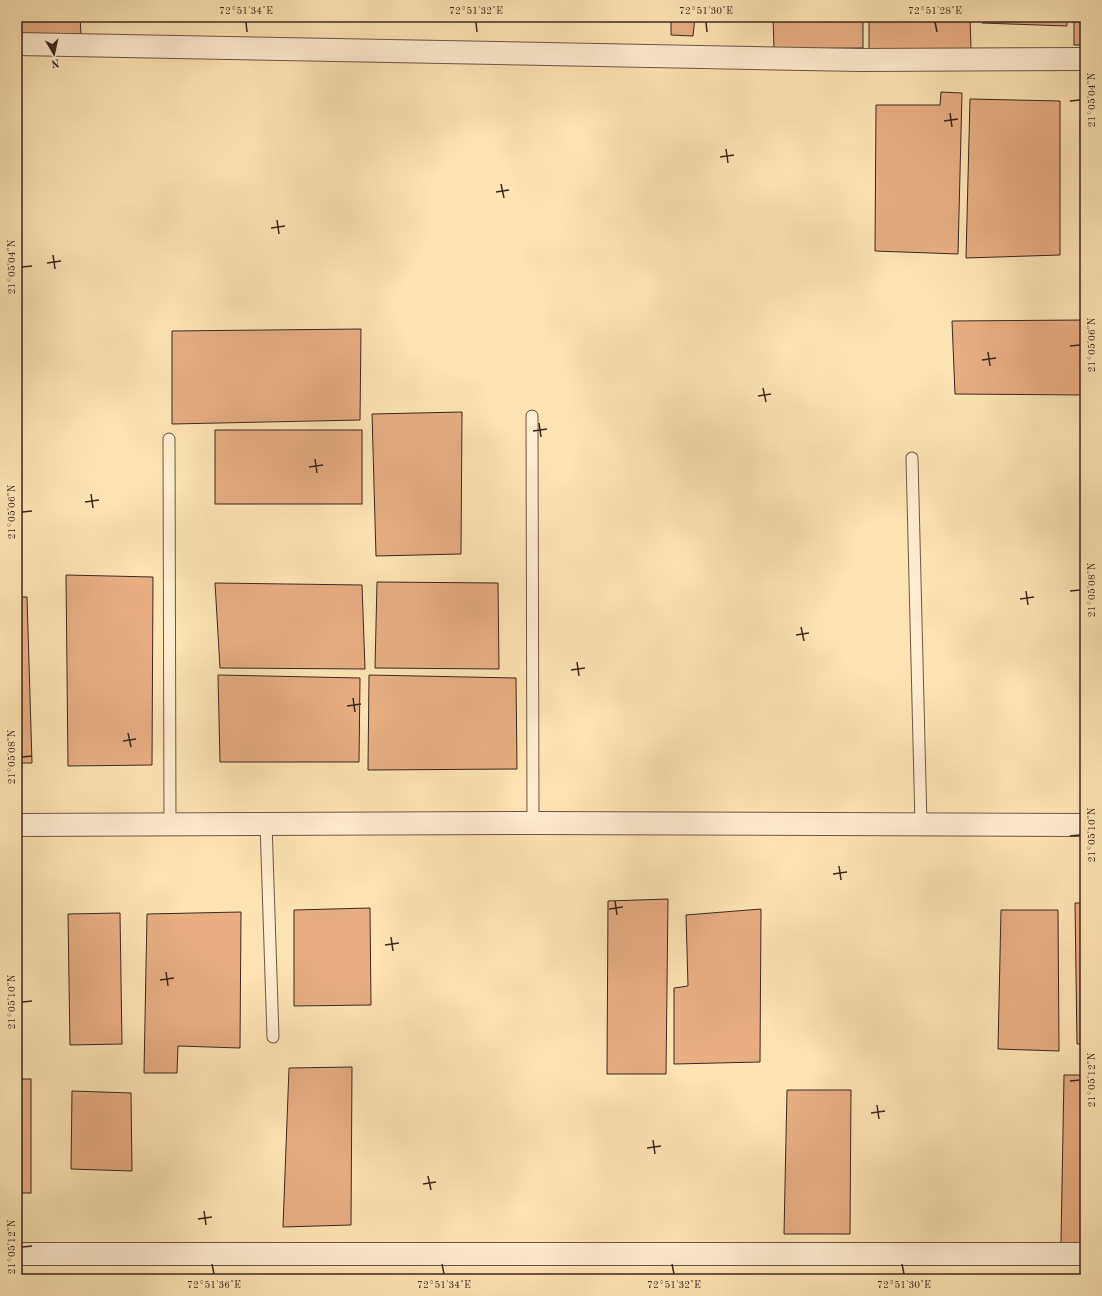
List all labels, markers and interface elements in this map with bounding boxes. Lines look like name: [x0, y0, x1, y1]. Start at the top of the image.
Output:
text: 72°51'34"E: [219, 6, 273, 16]
text: 72°51'32"E: [449, 6, 503, 16]
text: 72°51'30"E: [679, 6, 733, 16]
text: 72°51'28"E: [908, 6, 962, 16]
north arrow: [34, 34, 74, 74]
text: N: [50, 56, 60, 69]
text: 21°05'04"N: [1087, 72, 1097, 127]
text: 21°05'04"N: [7, 239, 17, 294]
text: 21°05'06"N: [1087, 317, 1097, 372]
text: 21°05'06"N: [7, 484, 17, 539]
text: 21°05'08"N: [1087, 562, 1097, 617]
text: 21°05'08"N: [7, 729, 17, 784]
text: 21°05'10"N: [1087, 807, 1097, 862]
text: 21°05'10"N: [7, 974, 17, 1029]
text: 21°05'12"N: [1087, 1052, 1097, 1107]
text: 21°05'12"N: [7, 1219, 17, 1274]
text: 72°51'36"E: [187, 1280, 241, 1290]
text: 72°51'34"E: [417, 1280, 471, 1290]
text: 72°51'32"E: [647, 1280, 701, 1290]
text: 72°51'30"E: [877, 1280, 931, 1290]

